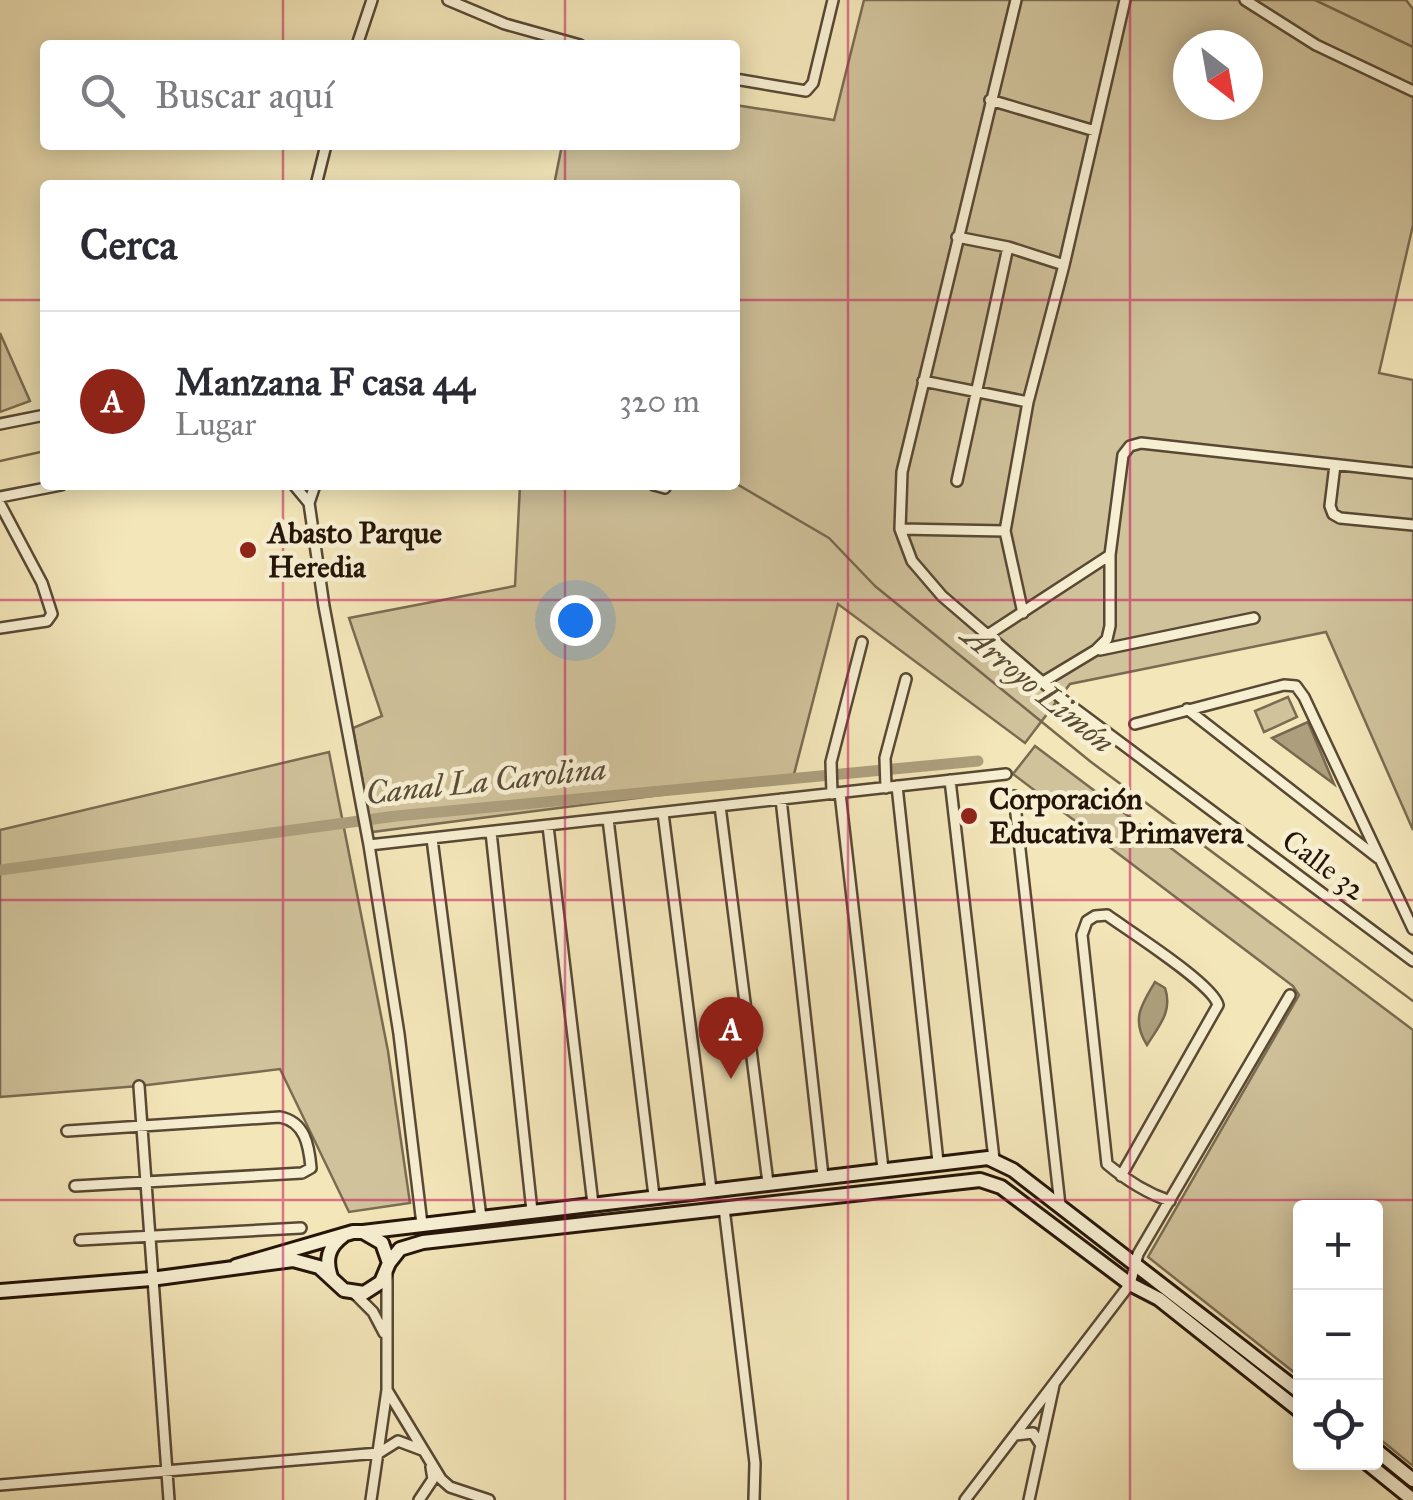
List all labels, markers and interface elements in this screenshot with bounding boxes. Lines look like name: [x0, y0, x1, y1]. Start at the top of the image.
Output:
north arrow: [1173, 30, 1263, 120]
search box: [40, 40, 740, 150]
icon: search: [75, 68, 130, 123]
text: Buscar aquí: [155, 72, 334, 118]
text: Cerca: [80, 219, 177, 271]
text: Manzana F casa 44: [175, 359, 475, 405]
text: A: [102, 382, 123, 421]
text: 320 m: [619, 382, 700, 421]
text: Lugar: [175, 405, 256, 444]
place label: Abasto Parque Heredia: [266, 515, 443, 585]
marker: Abasto Parque Heredia: [237, 539, 259, 561]
your location: [550, 595, 601, 646]
water label: Arroyo Limón: [952, 614, 1122, 762]
water label: Canal La Carolina: [364, 749, 608, 813]
place label: Corporación Educativa Primavera: [989, 781, 1245, 851]
marker: Corporación Educativa Primavera: [958, 805, 980, 827]
street label: Calle 32: [1275, 822, 1373, 908]
pin: A: [698, 996, 764, 1079]
map controls: [1293, 1200, 1383, 1470]
button: +: [1293, 1200, 1383, 1290]
button: −: [1293, 1290, 1383, 1380]
button: locate: [1293, 1380, 1383, 1470]

